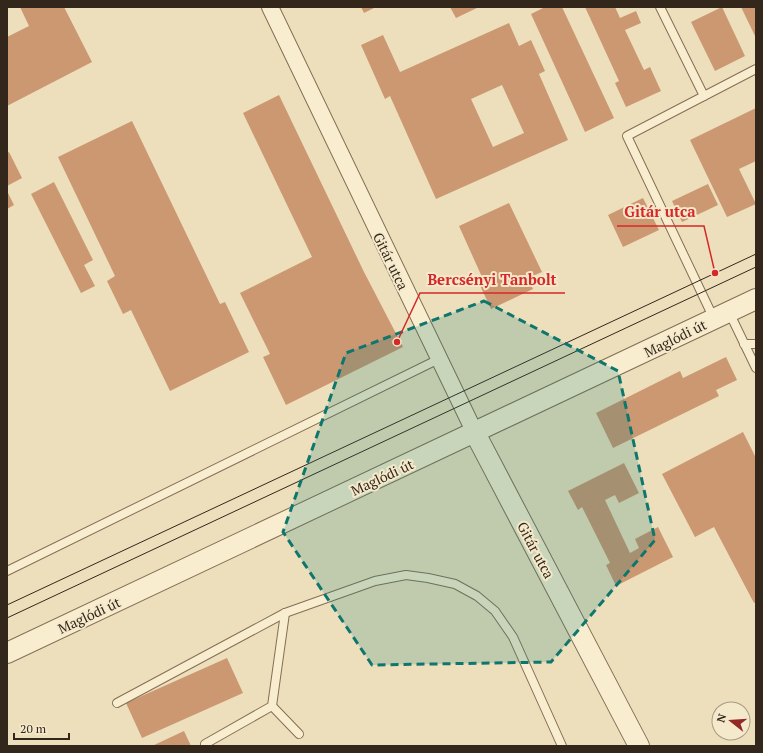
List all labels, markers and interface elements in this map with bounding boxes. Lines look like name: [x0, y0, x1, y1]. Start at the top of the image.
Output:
callout: Gitár utca: [617, 199, 704, 226]
text: Gitár utca: [624, 201, 696, 221]
street label: Gitár utca: [369, 229, 413, 293]
callout: Bercsényi Tanbolt: [420, 266, 565, 293]
text: Bercsényi Tanbolt: [427, 269, 557, 289]
street label: Maglódi út: [641, 314, 710, 361]
street label: Maglódi út: [348, 454, 417, 500]
street label: Gitár utca: [513, 518, 559, 582]
street label: Maglódi út: [55, 592, 124, 638]
north arrow: [711, 701, 751, 741]
text: N: [714, 711, 730, 724]
scale bar: [14, 715, 69, 741]
text: 20 m: [20, 721, 47, 736]

